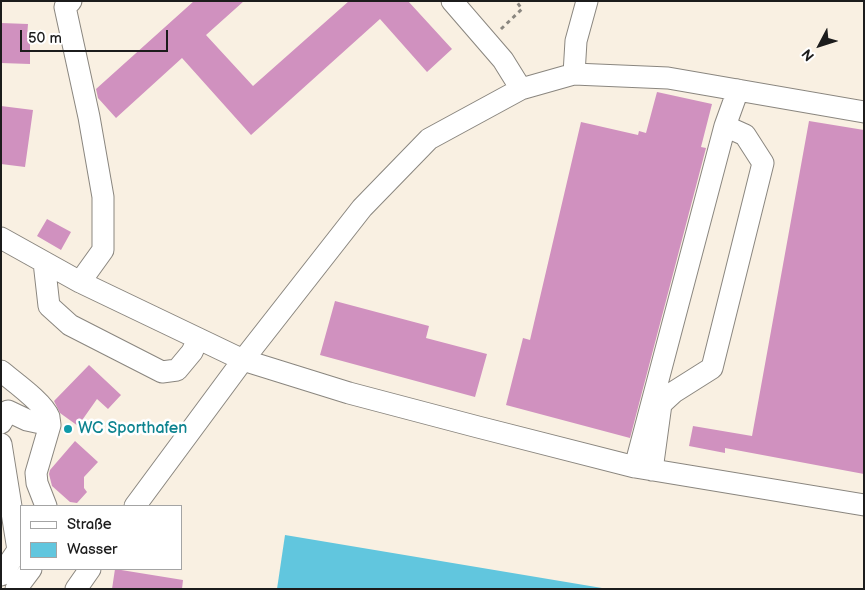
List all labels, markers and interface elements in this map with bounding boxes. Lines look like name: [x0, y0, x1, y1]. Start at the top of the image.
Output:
scale bar: [22, 20, 170, 52]
north arrow: [795, 20, 845, 70]
text: 50 m: [28, 29, 62, 48]
text: N: [798, 45, 818, 64]
place label: WC Sporthafen: [78, 419, 187, 439]
marker: WC Sporthafen: [62, 423, 74, 435]
legend: [20, 505, 182, 570]
text: Straße: [67, 515, 112, 534]
text: Wasser: [67, 540, 117, 559]

